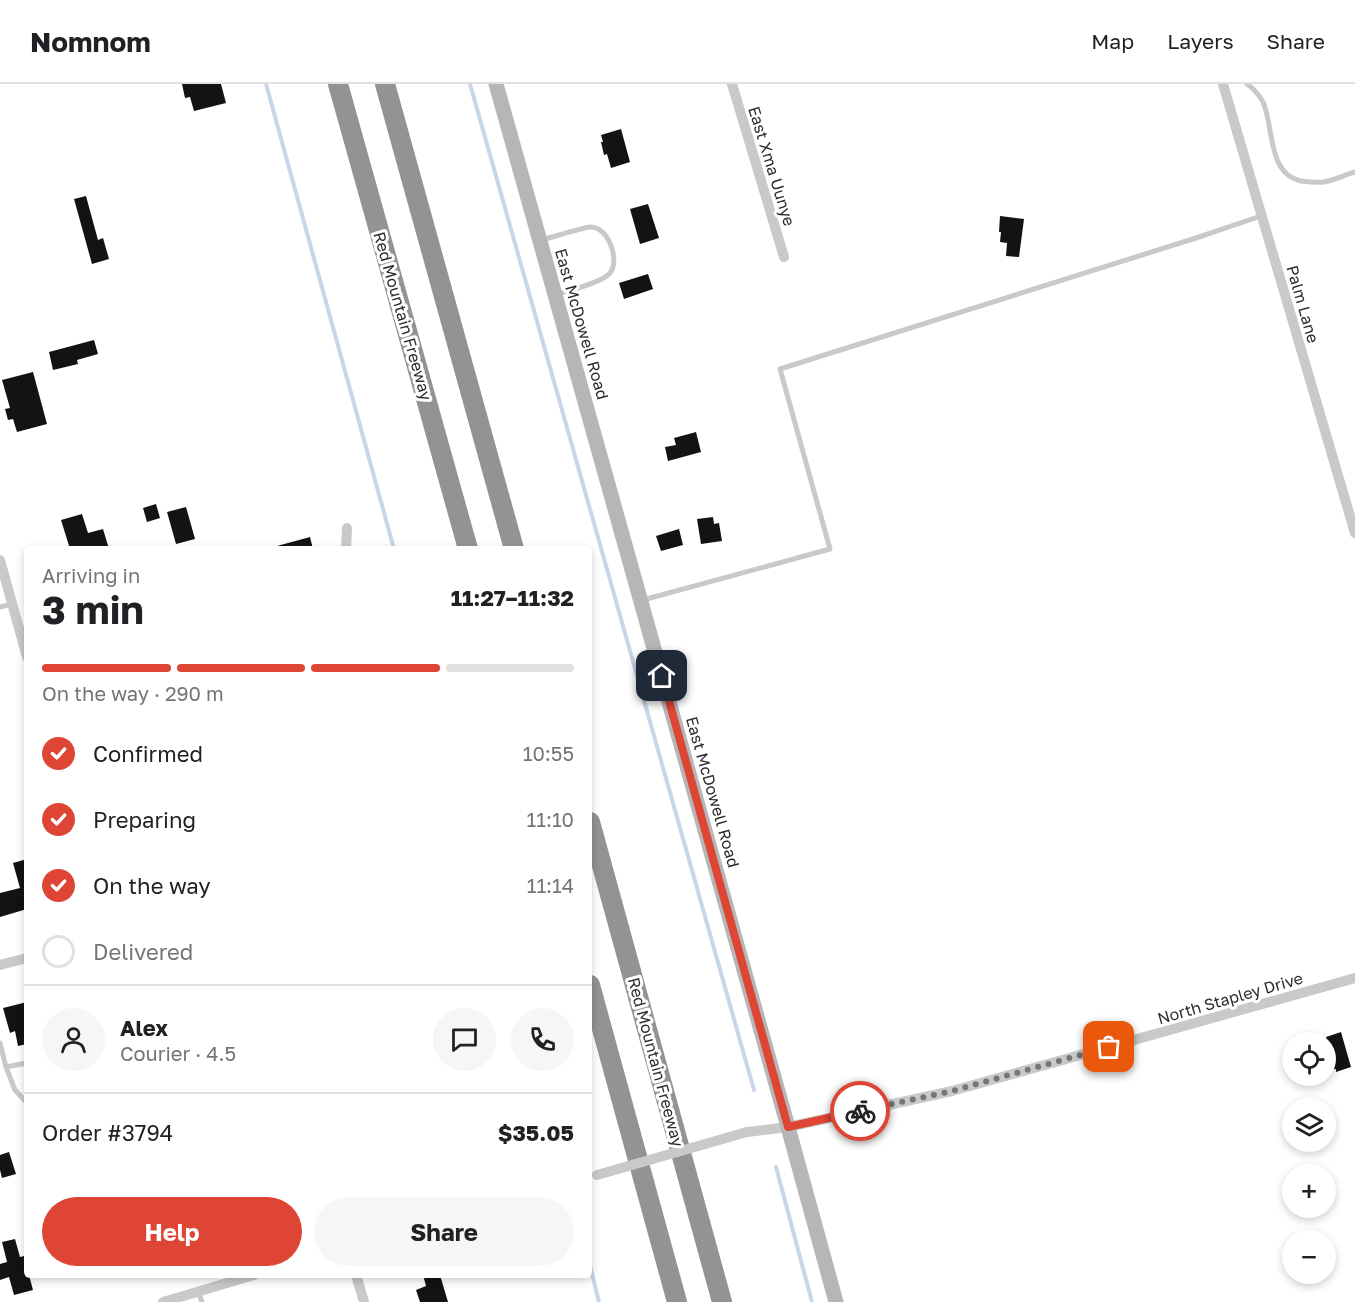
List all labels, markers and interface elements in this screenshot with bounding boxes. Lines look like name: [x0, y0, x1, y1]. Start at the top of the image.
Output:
text: Nomnom: [30, 25, 151, 58]
text: Map: [1091, 28, 1134, 54]
text: Layers: [1167, 28, 1234, 54]
text: Share: [1267, 28, 1325, 54]
street label: East Xma Uunye: [744, 104, 800, 228]
street label: Red Mountain Freeway: [369, 229, 437, 403]
street label: East McDowell Road: [551, 246, 613, 402]
street label: Palm Lane: [1282, 263, 1324, 345]
text: Arriving in: [42, 563, 140, 587]
text: 11:27–11:32: [451, 584, 574, 611]
text: 3 min: [42, 586, 144, 633]
pin: [636, 650, 687, 701]
icon: home: [645, 659, 678, 692]
text: On the way · 290 m: [42, 681, 224, 705]
street label: East McDowell Road: [682, 714, 744, 870]
icon: check: [42, 737, 75, 770]
text: Confirmed: [93, 740, 203, 767]
text: 10:55: [523, 741, 574, 765]
icon: check: [42, 803, 75, 836]
text: Preparing: [93, 806, 196, 833]
text: 11:10: [527, 807, 574, 831]
icon: check: [42, 869, 75, 902]
text: On the way: [93, 872, 211, 899]
text: 11:14: [527, 873, 574, 897]
text: Delivered: [93, 938, 193, 965]
street label: North Stapley Drive: [1155, 968, 1305, 1028]
street label: Red Mountain Freeway: [624, 975, 688, 1149]
button: person: [42, 1008, 105, 1071]
button: chat: [433, 1008, 496, 1071]
button: phone: [511, 1008, 574, 1071]
text: Alex: [120, 1014, 168, 1041]
pin: [1083, 1021, 1134, 1072]
icon: bag: [1092, 1030, 1125, 1063]
map controls: [1282, 1032, 1336, 1284]
button: locate: [1282, 1032, 1336, 1086]
text: Courier · 4.5: [120, 1041, 236, 1065]
courier: [830, 1081, 890, 1141]
icon: bike: [844, 1095, 877, 1128]
button: layers: [1282, 1098, 1336, 1152]
text: Order #3794: [42, 1119, 173, 1146]
text: $35.05: [498, 1119, 574, 1146]
button: +: [1282, 1164, 1336, 1218]
button: Help: [42, 1197, 302, 1266]
button: Share: [314, 1197, 574, 1266]
button: −: [1282, 1230, 1336, 1284]

